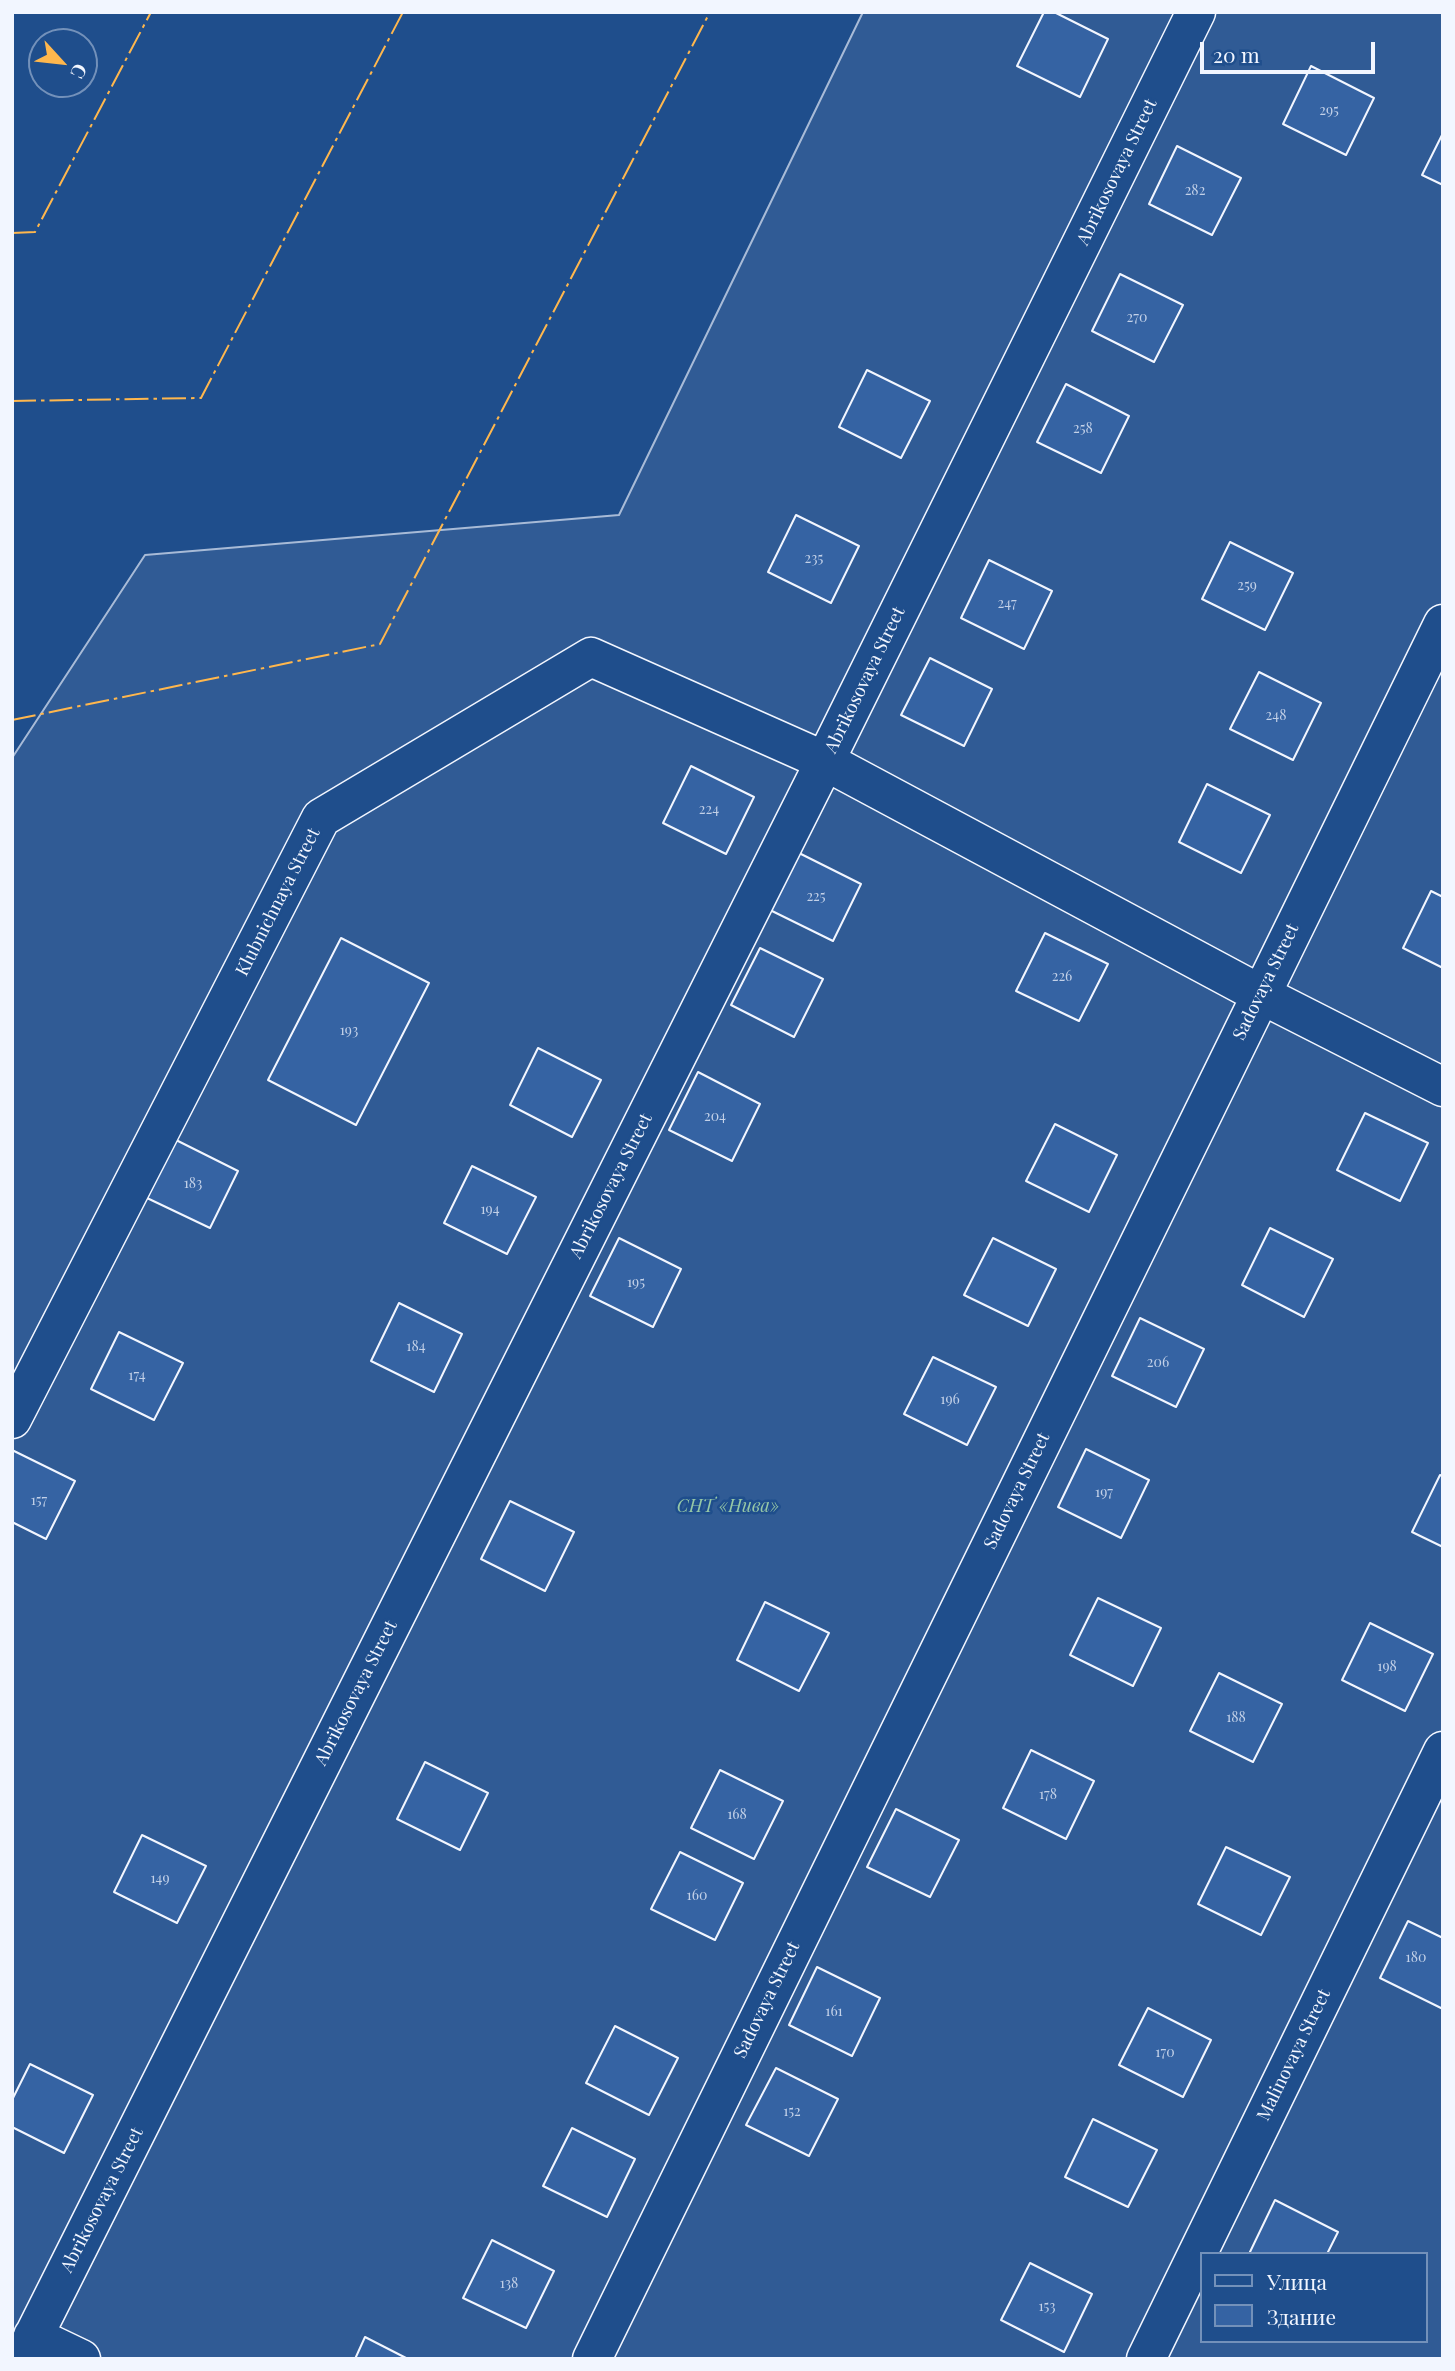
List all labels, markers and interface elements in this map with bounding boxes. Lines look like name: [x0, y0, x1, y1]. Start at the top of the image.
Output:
north arrow: [28, 28, 98, 98]
scale bar: [1203, 28, 1378, 72]
text: 20 m: [1213, 40, 1260, 68]
text: С: [65, 60, 95, 84]
street label: Abrikosovaya Street: [1072, 95, 1162, 249]
house number: 295: [1319, 103, 1339, 119]
house number: 282: [1185, 183, 1205, 199]
house number: 270: [1127, 310, 1147, 326]
house number: 258: [1073, 421, 1093, 437]
house number: 235: [805, 551, 823, 567]
house number: 259: [1237, 578, 1257, 594]
house number: 247: [997, 596, 1017, 612]
street label: Abrikosovaya Street: [820, 603, 910, 757]
house number: 248: [1266, 708, 1286, 724]
house number: 224: [699, 802, 719, 818]
street label: Klubnichnaya Street: [231, 824, 325, 980]
house number: 225: [806, 889, 826, 905]
street label: Sadovaya Street: [1228, 920, 1304, 1044]
house number: 226: [1052, 969, 1072, 985]
house number: 193: [340, 1023, 358, 1039]
house number: 204: [704, 1109, 726, 1125]
street label: Abrikosovaya Street: [565, 1110, 657, 1262]
house number: 183: [184, 1176, 202, 1192]
house number: 194: [480, 1202, 500, 1218]
house number: 195: [627, 1275, 645, 1291]
house number: 184: [406, 1339, 426, 1355]
house number: 206: [1147, 1355, 1169, 1371]
house number: 174: [128, 1368, 146, 1384]
house number: 196: [940, 1392, 960, 1408]
street label: Sadovaya Street: [979, 1429, 1055, 1553]
house number: 197: [1095, 1485, 1113, 1501]
house number: 157: [31, 1493, 47, 1509]
park label: СНТ «Нива»: [677, 1495, 779, 1517]
street label: Abrikosovaya Street: [310, 1617, 402, 1769]
house number: 198: [1377, 1659, 1397, 1675]
house number: 188: [1226, 1710, 1246, 1726]
house number: 178: [1039, 1787, 1057, 1803]
house number: 168: [727, 1807, 747, 1823]
house number: 149: [150, 1871, 170, 1887]
house number: 160: [687, 1888, 707, 1904]
street label: Sadovaya Street: [729, 1938, 805, 2062]
house number: 180: [1406, 1950, 1426, 1966]
street label: Malinovaya Street: [1253, 1986, 1335, 2124]
house number: 161: [825, 2004, 843, 2020]
house number: 170: [1155, 2045, 1175, 2061]
house number: 152: [783, 2104, 801, 2120]
street label: Abrikosovaya Street: [56, 2124, 148, 2276]
legend: [1200, 2252, 1427, 2343]
text: Улица: [1267, 2267, 1327, 2295]
house number: 138: [500, 2276, 518, 2292]
house number: 153: [1038, 2299, 1056, 2315]
text: Здание: [1267, 2302, 1336, 2330]

